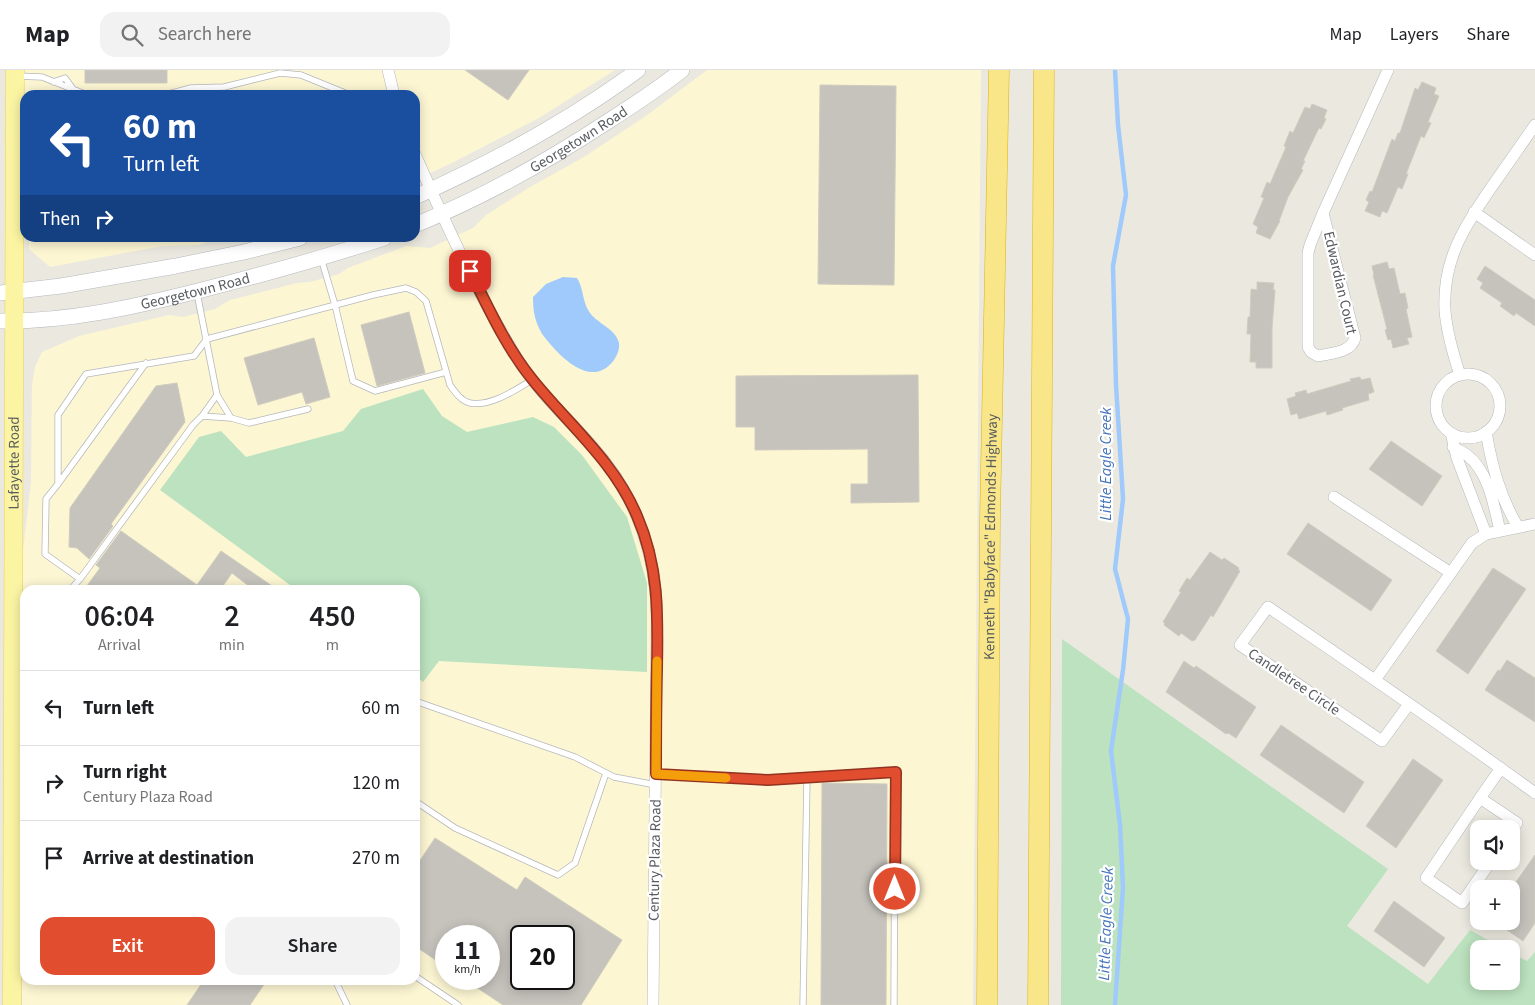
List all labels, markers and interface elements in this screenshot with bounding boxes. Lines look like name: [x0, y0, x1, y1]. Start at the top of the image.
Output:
search box: [100, 12, 450, 57]
text: Map: [25, 17, 70, 52]
icon: search: [118, 21, 146, 49]
text: Search here: [158, 21, 251, 48]
text: Map: [1330, 22, 1362, 47]
text: Layers: [1390, 22, 1439, 47]
text: Share: [1467, 22, 1510, 47]
street label: Georgetown Road: [526, 101, 632, 178]
text: 60 m: [123, 102, 197, 152]
icon: left: [40, 110, 105, 175]
text: Turn left: [123, 148, 199, 180]
icon: right: [90, 205, 118, 233]
text: Then: [40, 206, 80, 233]
street label: Edwardian Court: [1318, 229, 1362, 337]
pin: [449, 250, 491, 292]
icon: arrive: [456, 257, 484, 285]
street label: Georgetown Road: [139, 267, 252, 315]
water label: Little Eagle Creek: [1095, 407, 1117, 521]
street label: Kenneth "Babyface" Edmonds Highway: [979, 414, 1003, 660]
street label: Lafayette Road: [3, 416, 24, 510]
text: 06:04: [85, 595, 154, 638]
text: 2: [224, 595, 240, 638]
text: 450: [309, 595, 355, 638]
text: Arrival: [98, 634, 141, 656]
text: min: [219, 634, 245, 656]
text: m: [326, 634, 339, 656]
street label: Candletree Circle: [1244, 643, 1344, 721]
icon: left: [40, 694, 68, 722]
text: Turn left: [83, 695, 154, 722]
text: 60 m: [362, 695, 400, 722]
text: Turn right: [83, 759, 167, 786]
icon: right: [40, 769, 68, 797]
text: 120 m: [352, 770, 400, 797]
text: Century Plaza Road: [83, 786, 213, 808]
street label: Century Plaza Road: [643, 799, 667, 921]
map controls: [1470, 820, 1520, 990]
button: sound: [1470, 820, 1520, 870]
icon: arrive: [40, 844, 68, 872]
text: Arrive at destination: [83, 845, 254, 872]
text: 270 m: [352, 845, 400, 872]
position arrow: [868, 862, 920, 914]
water label: Little Eagle Creek: [1093, 867, 1119, 981]
button: +: [1470, 880, 1520, 930]
button: Exit: [40, 917, 215, 975]
button: Share: [225, 917, 400, 975]
speed limit sign: 20: [510, 925, 575, 990]
text: 11: [454, 933, 481, 969]
button: −: [1470, 940, 1520, 990]
text: km/h: [454, 961, 481, 978]

